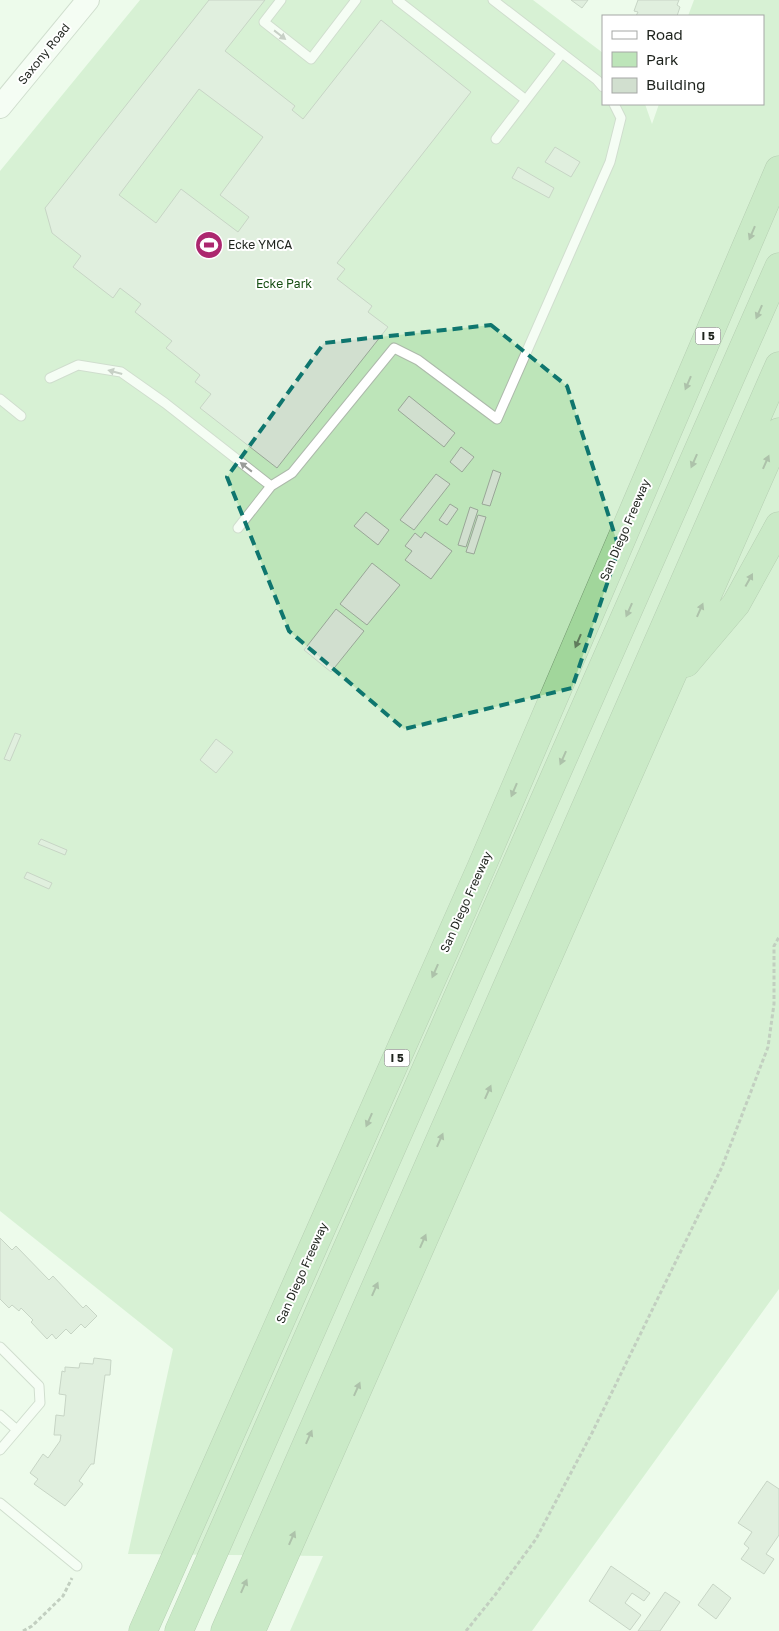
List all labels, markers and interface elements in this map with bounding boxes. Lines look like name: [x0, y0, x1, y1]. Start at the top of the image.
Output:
legend: [602, 15, 764, 105]
street label: Saxony Road: [14, 20, 73, 87]
text: Road: [646, 25, 683, 43]
one-way arrow: [273, 30, 287, 40]
text: Park: [646, 50, 679, 68]
text: Building: [646, 75, 706, 93]
one-way arrow: [747, 226, 755, 240]
sports icon: Ecke YMCA: [194, 230, 224, 260]
place label: Ecke YMCA: [228, 237, 292, 252]
park label: Ecke Park: [256, 276, 312, 291]
one-way arrow: [755, 305, 763, 319]
road number: I 5: [696, 328, 720, 344]
one-way arrow: [108, 368, 123, 376]
one-way arrow: [683, 375, 691, 390]
one-way arrow: [690, 454, 698, 468]
one-way arrow: [762, 455, 770, 469]
one-way arrow: [240, 461, 253, 472]
street label: San Diego Freeway: [596, 476, 653, 583]
one-way arrow: [745, 573, 754, 587]
one-way arrow: [624, 603, 632, 617]
one-way arrow: [696, 603, 704, 617]
one-way arrow: [573, 634, 581, 648]
one-way arrow: [559, 751, 567, 765]
one-way arrow: [510, 783, 518, 797]
street label: San Diego Freeway: [436, 849, 495, 955]
one-way arrow: [431, 964, 439, 978]
road number: I 5: [384, 1050, 410, 1066]
one-way arrow: [484, 1085, 492, 1099]
one-way arrow: [365, 1113, 373, 1127]
one-way arrow: [437, 1133, 445, 1147]
street label: San Diego Freeway: [272, 1220, 331, 1326]
one-way arrow: [419, 1234, 427, 1248]
one-way arrow: [371, 1282, 379, 1296]
one-way arrow: [354, 1382, 362, 1397]
one-way arrow: [306, 1430, 314, 1444]
one-way arrow: [288, 1531, 296, 1545]
one-way arrow: [241, 1579, 249, 1593]

